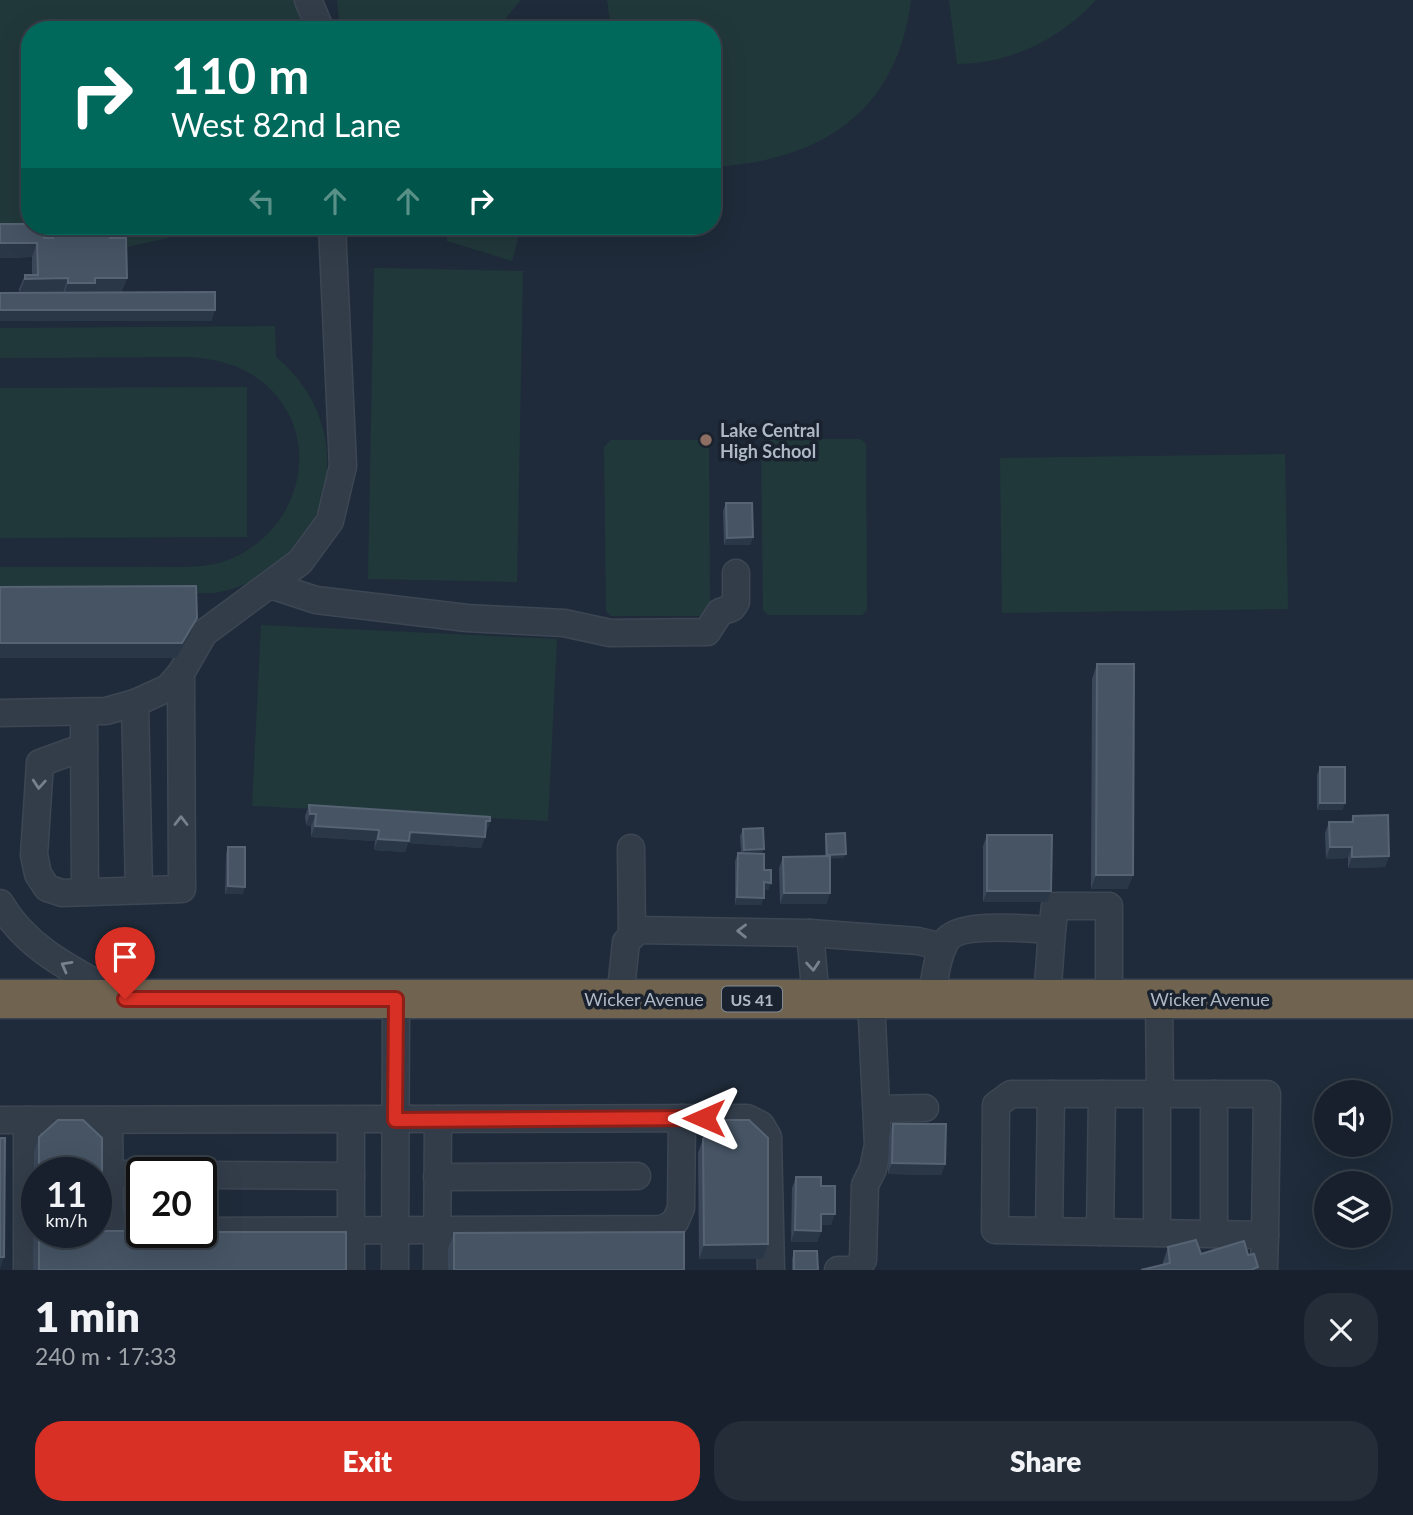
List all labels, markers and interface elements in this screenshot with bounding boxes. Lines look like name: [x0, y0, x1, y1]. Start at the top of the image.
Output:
text: 110 m: [171, 46, 309, 104]
icon: right: [56, 49, 147, 140]
text: West 82nd Lane: [171, 105, 401, 144]
icon: left: [243, 182, 281, 220]
icon: ahead: [316, 182, 354, 220]
icon: ahead: [389, 182, 427, 220]
icon: right: [462, 182, 500, 220]
place label: Lake Central High School: [720, 419, 820, 462]
marker: Lake Central High School: [698, 432, 714, 448]
one-way arrow: [31, 778, 46, 789]
one-way arrow: [174, 815, 189, 826]
one-way arrow: [736, 924, 747, 939]
pin: [95, 927, 155, 999]
icon: arrive: [106, 938, 144, 976]
one-way arrow: [61, 961, 73, 974]
one-way arrow: [805, 961, 820, 972]
road number: US 41: [722, 987, 782, 1012]
street label: Wicker Avenue: [584, 988, 704, 1010]
street label: Wicker Avenue: [1150, 988, 1270, 1010]
map controls: [1314, 1080, 1391, 1248]
button: sound: [1314, 1080, 1391, 1157]
position arrow: [667, 1081, 741, 1155]
speed limit sign: 20: [126, 1157, 217, 1248]
button: layers: [1314, 1171, 1391, 1248]
text: 11: [46, 1172, 87, 1214]
text: km/h: [45, 1209, 88, 1231]
text: 1 min: [35, 1291, 140, 1341]
button: close: [1304, 1293, 1378, 1367]
text: 240 m · 17:33: [35, 1342, 177, 1370]
button: Exit: [35, 1421, 700, 1501]
button: Share: [714, 1421, 1378, 1501]

